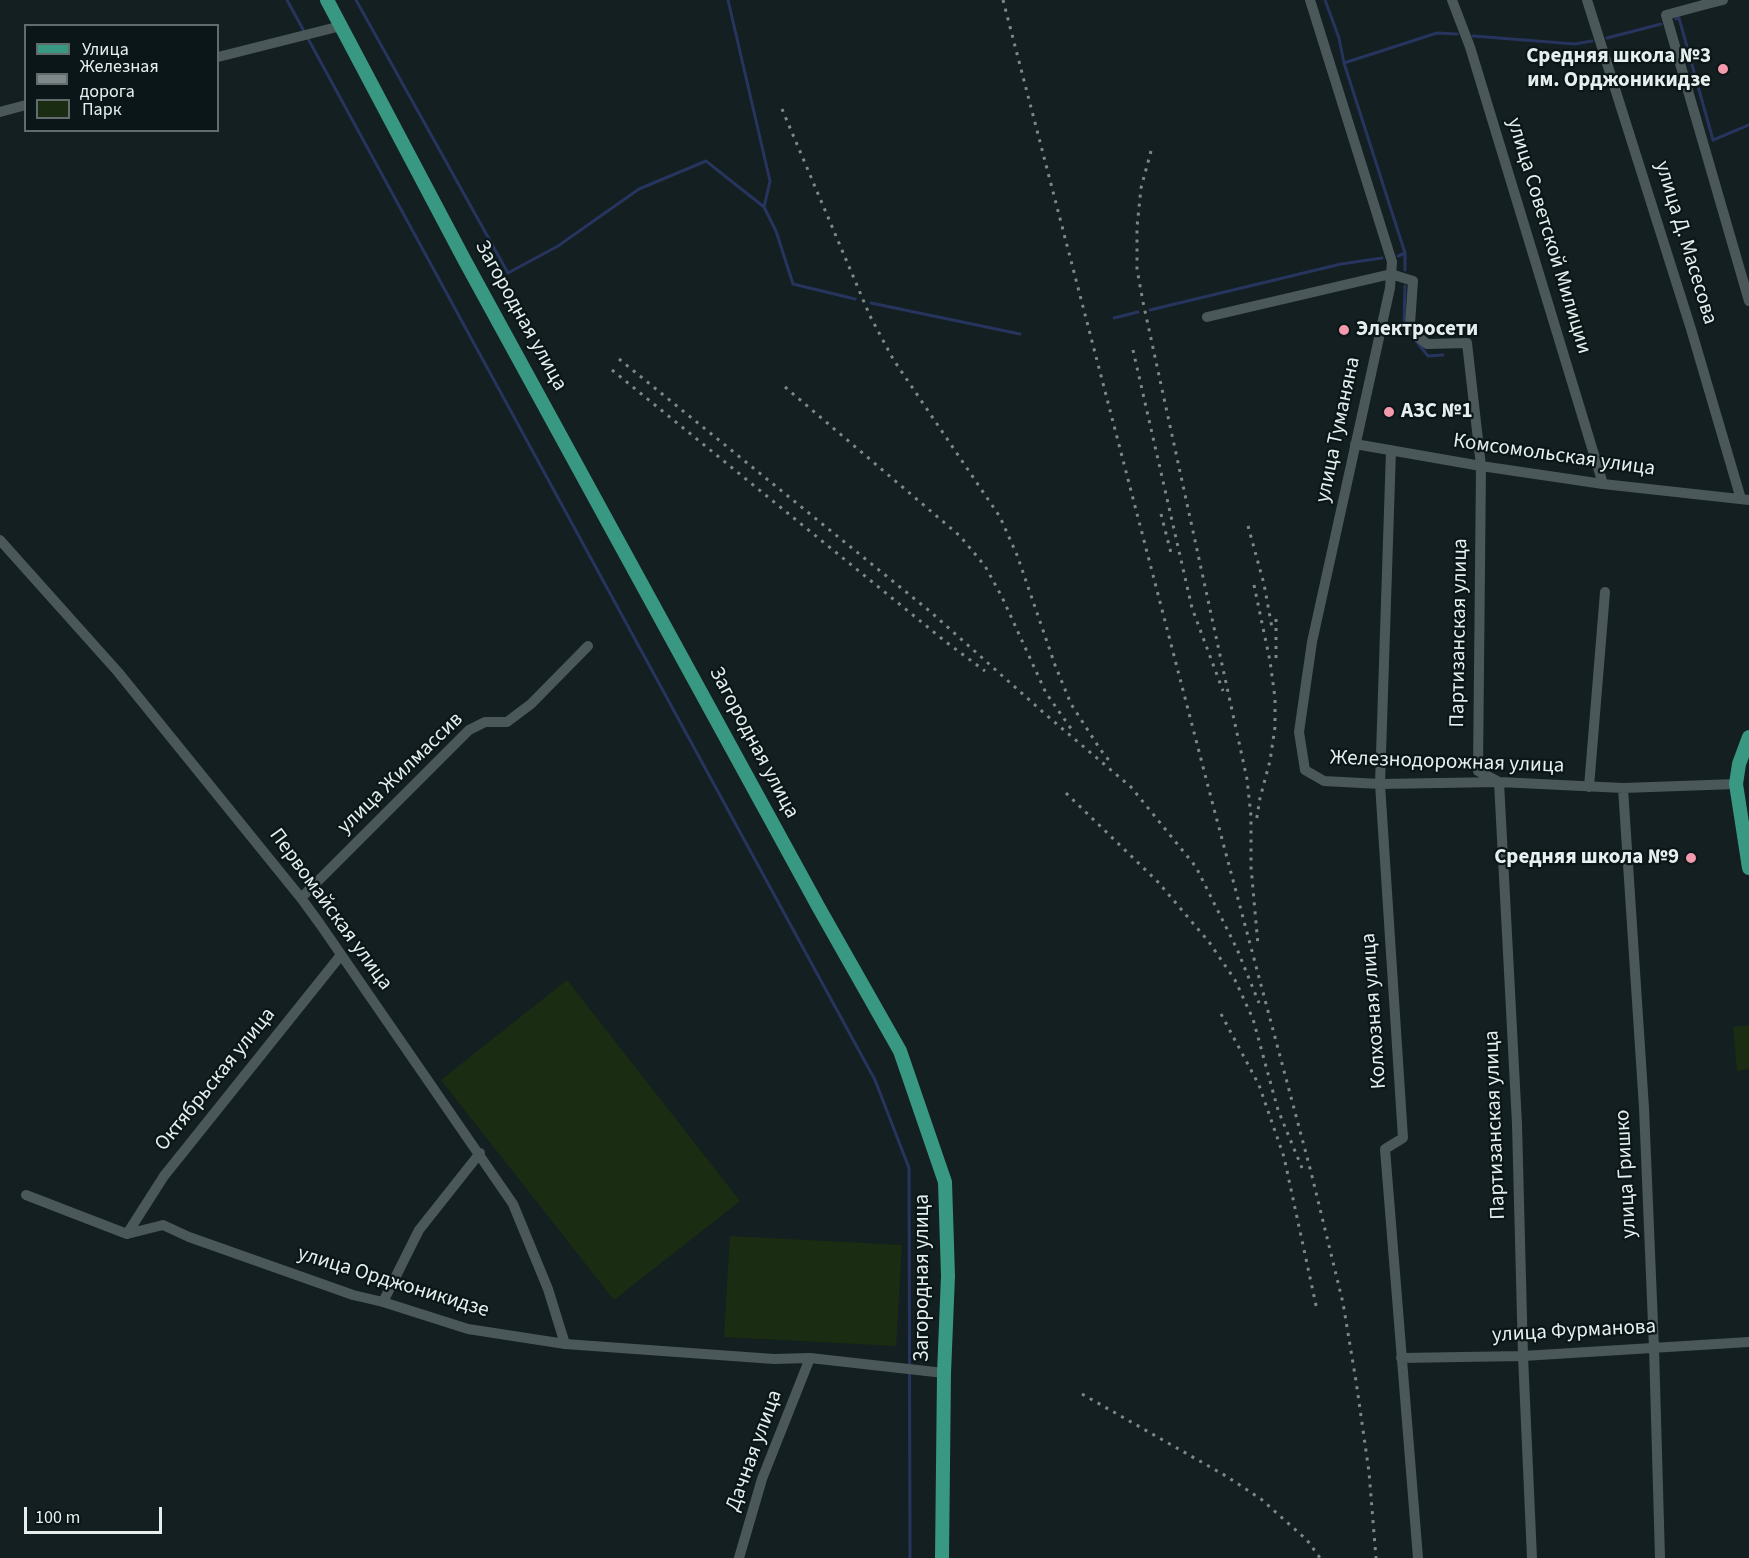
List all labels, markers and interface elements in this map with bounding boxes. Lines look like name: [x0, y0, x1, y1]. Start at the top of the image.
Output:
legend: [24, 24, 219, 132]
text: Улица: [82, 37, 129, 62]
place label: Средняя школа №3 им. Орджоникидзе: [1526, 44, 1711, 94]
text: Железная дорога: [80, 54, 159, 104]
marker: Средняя школа №3 им. Орджоникидзе: [1716, 62, 1730, 76]
text: Парк: [82, 97, 122, 122]
street label: улица Советской Милиции: [1500, 115, 1596, 357]
street label: улица Д. Масесова: [1648, 158, 1722, 328]
street label: Загородная улица: [468, 236, 572, 396]
place label: Электросети: [1356, 317, 1478, 343]
marker: Электросети: [1337, 323, 1351, 337]
street label: улица Туманяна: [1311, 355, 1367, 505]
place label: АЗС №1: [1401, 399, 1473, 425]
marker: АЗС №1: [1382, 405, 1396, 419]
street label: Комсомольская улица: [1451, 429, 1657, 483]
street label: Партизанская улица: [1446, 538, 1474, 728]
street label: Загородная улица: [702, 663, 804, 823]
street label: улица Жилмассив: [333, 708, 469, 840]
street label: Железнодорожная улица: [1329, 746, 1565, 780]
street label: Первомайская улица: [263, 824, 397, 996]
place label: Средняя школа №9: [1494, 845, 1679, 871]
marker: Средняя школа №9: [1684, 851, 1698, 865]
street label: Колхозная улица: [1357, 932, 1393, 1090]
street label: Октябрьская улица: [150, 1003, 282, 1157]
street label: Партизанская улица: [1480, 1030, 1512, 1220]
street label: улица Гришко: [1611, 1109, 1643, 1239]
street label: Загородная улица: [910, 1194, 936, 1362]
street label: улица Орджоникидзе: [294, 1242, 492, 1324]
street label: улица Фурманова: [1491, 1315, 1657, 1349]
street label: Дачная улица: [721, 1387, 789, 1515]
scale bar: [27, 1495, 165, 1533]
text: 100 m: [35, 1505, 80, 1530]

